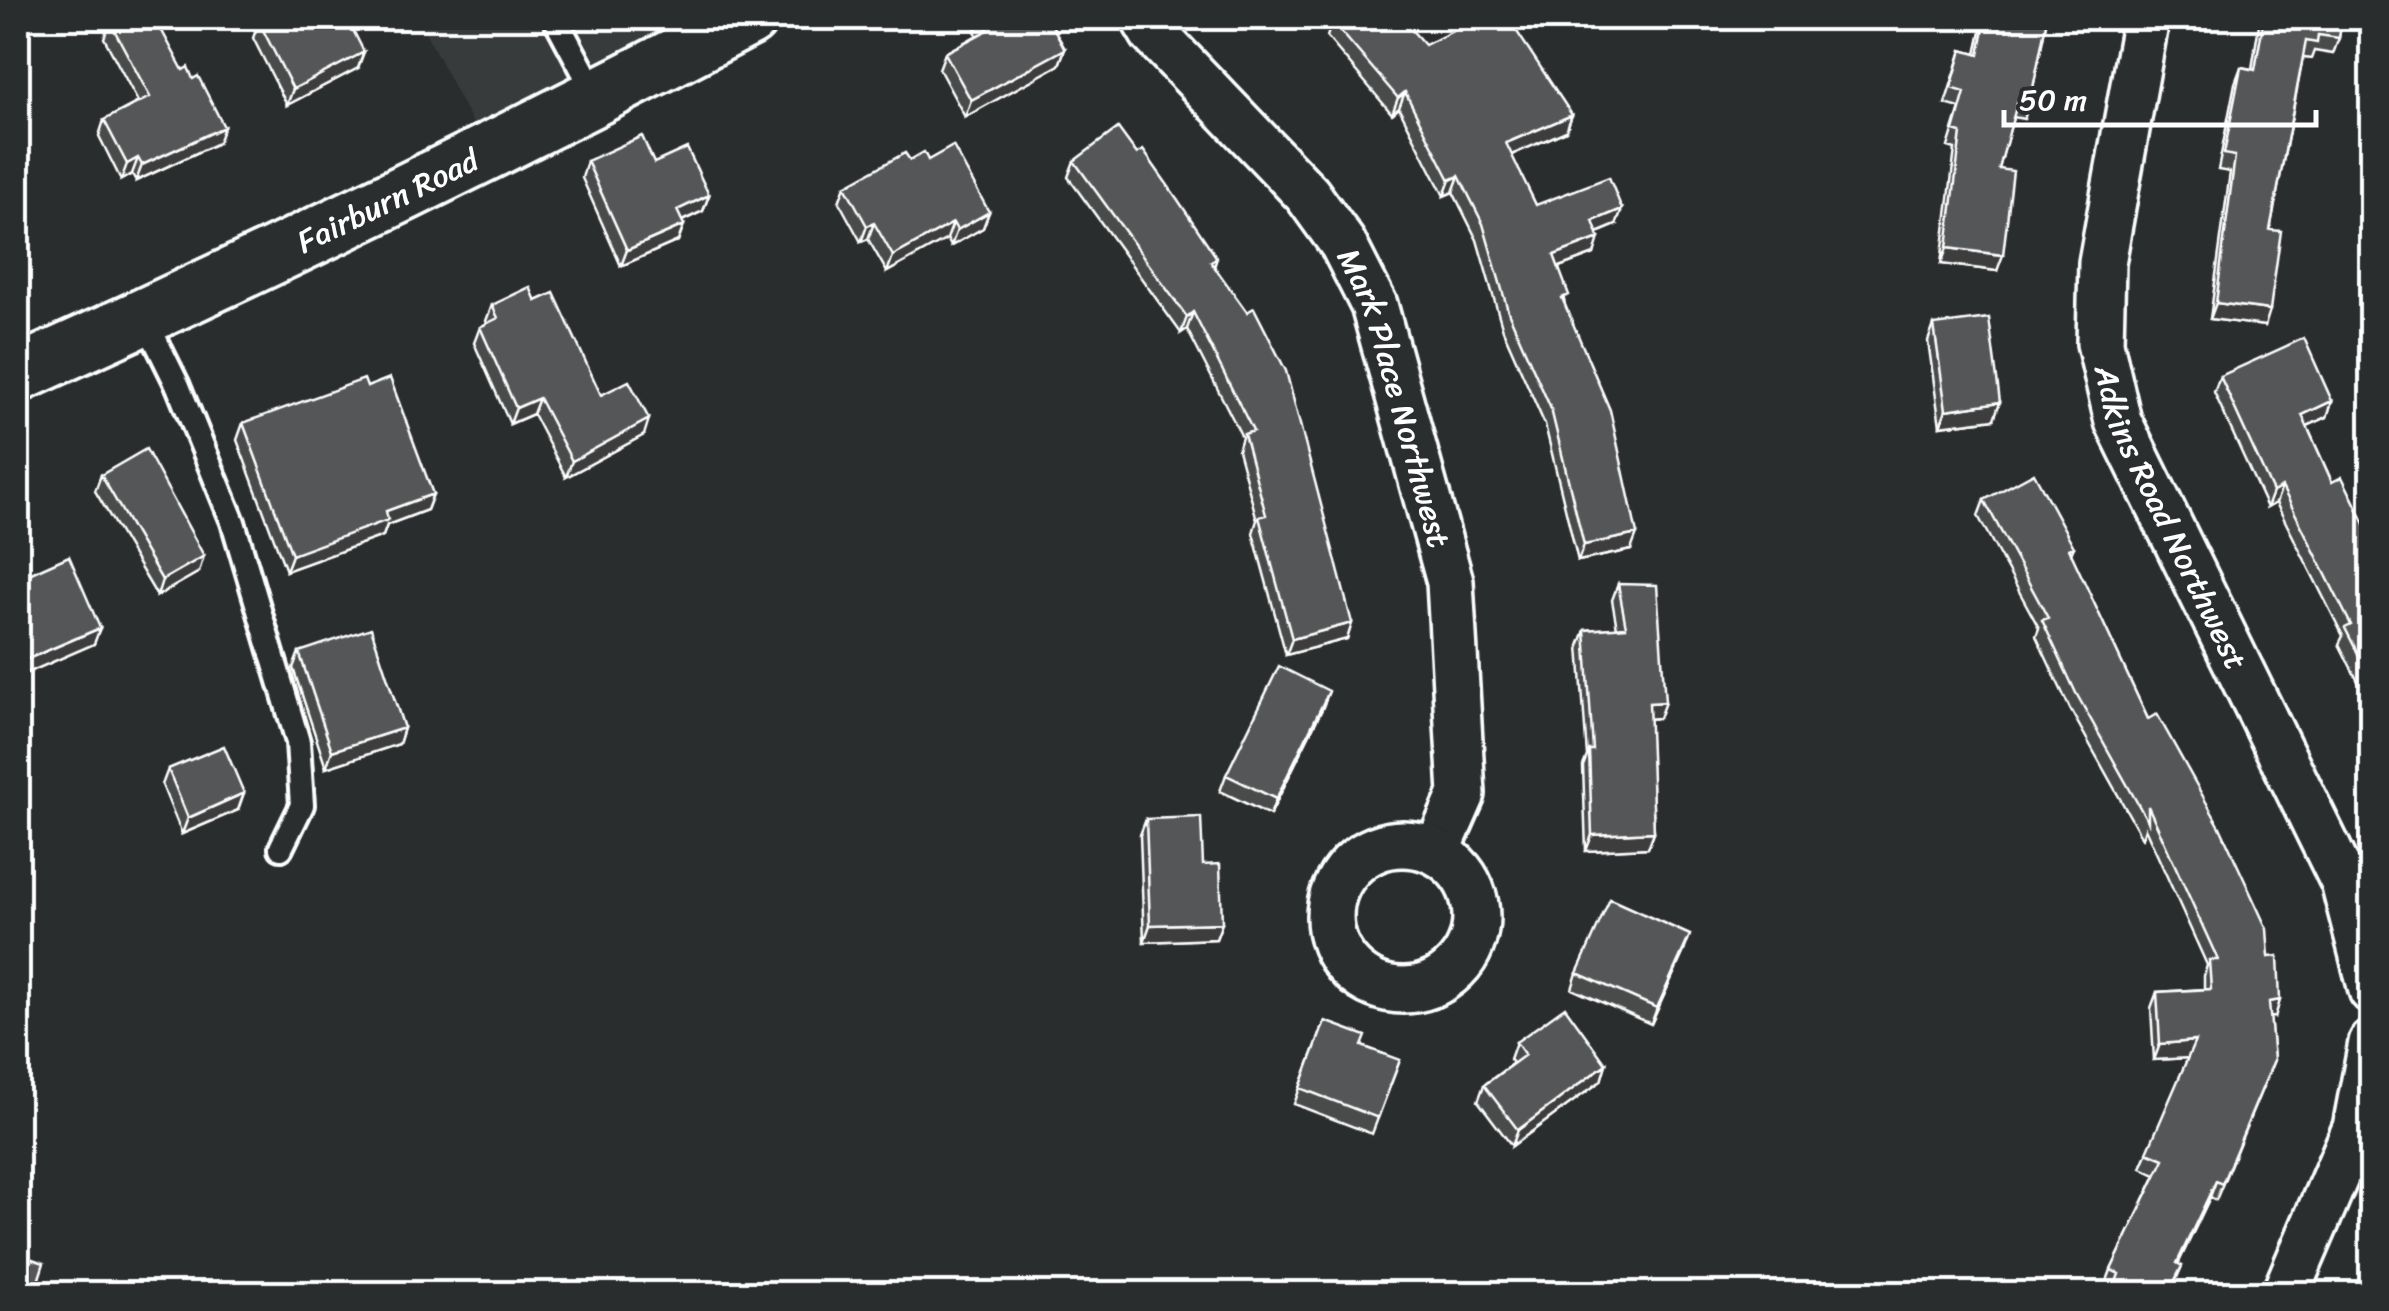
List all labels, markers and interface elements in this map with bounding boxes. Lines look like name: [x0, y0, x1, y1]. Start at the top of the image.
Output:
scale bar: [2004, 65, 2316, 127]
text: 50 m: [2019, 73, 2087, 127]
street label: Fairburn Road: [287, 131, 491, 270]
street label: Mark Place Northwest: [1320, 238, 1467, 554]
street label: Adkins Road Northwest: [2077, 359, 2264, 680]

